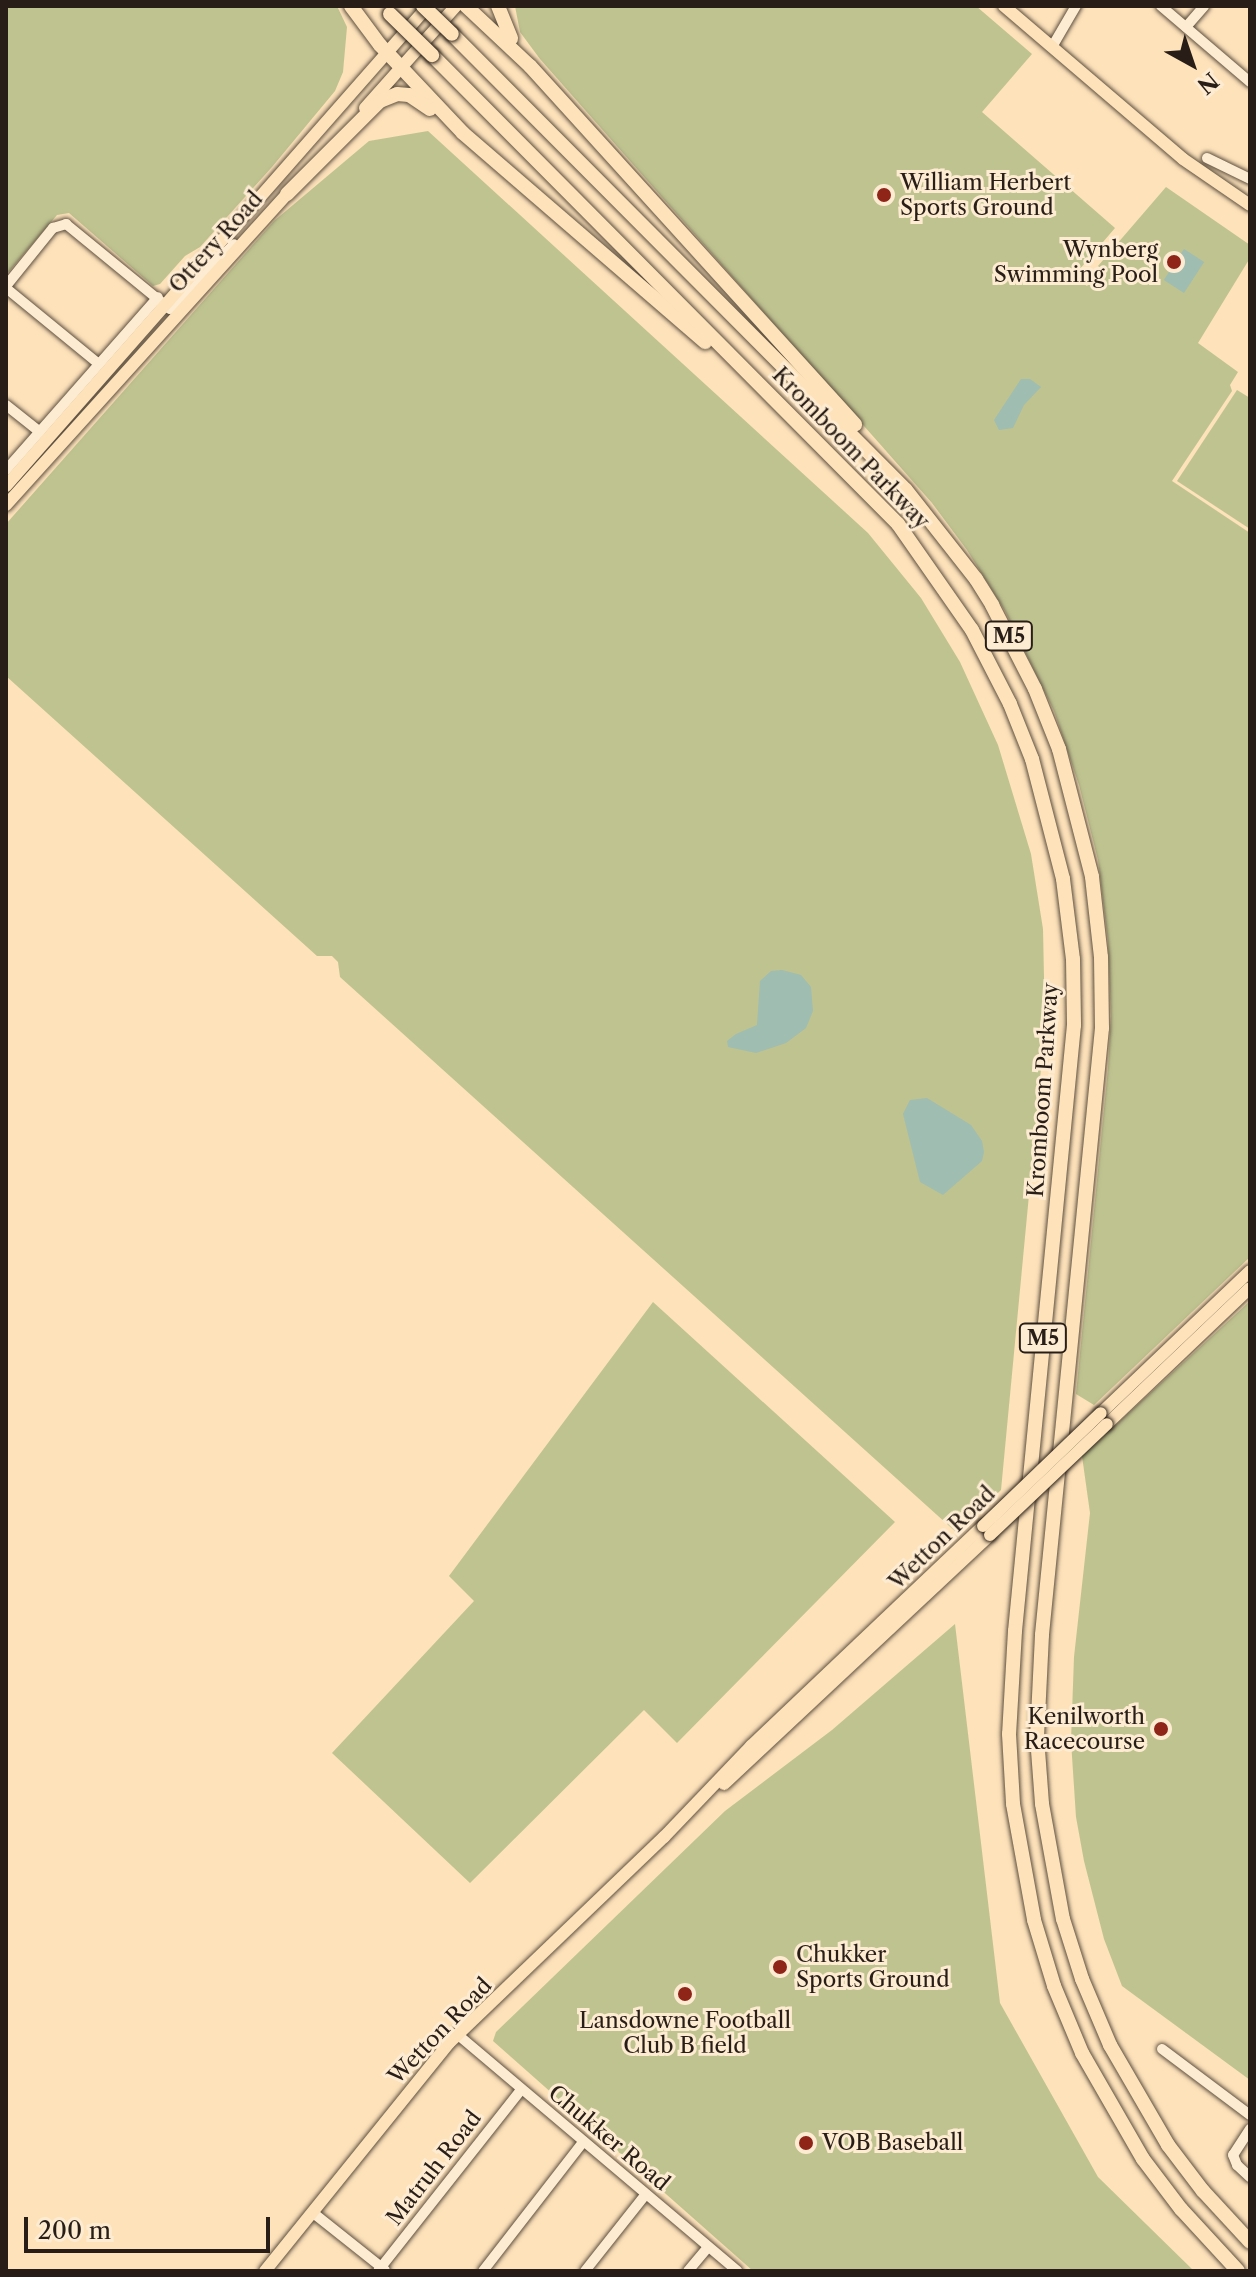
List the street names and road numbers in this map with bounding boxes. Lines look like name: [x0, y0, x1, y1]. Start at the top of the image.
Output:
street label: Ottery Road: [163, 186, 269, 298]
street label: Kromboom Parkway: [767, 362, 935, 534]
road number: M5: [983, 620, 1035, 652]
street label: Kromboom Parkway: [1022, 982, 1064, 1198]
road number: M5: [1017, 1322, 1069, 1354]
street label: Wetton Road: [883, 1481, 1001, 1595]
street label: Wetton Road: [383, 1972, 497, 2090]
street label: Chukker Road: [543, 2079, 675, 2197]
street label: Matruh Road: [381, 2105, 487, 2231]

